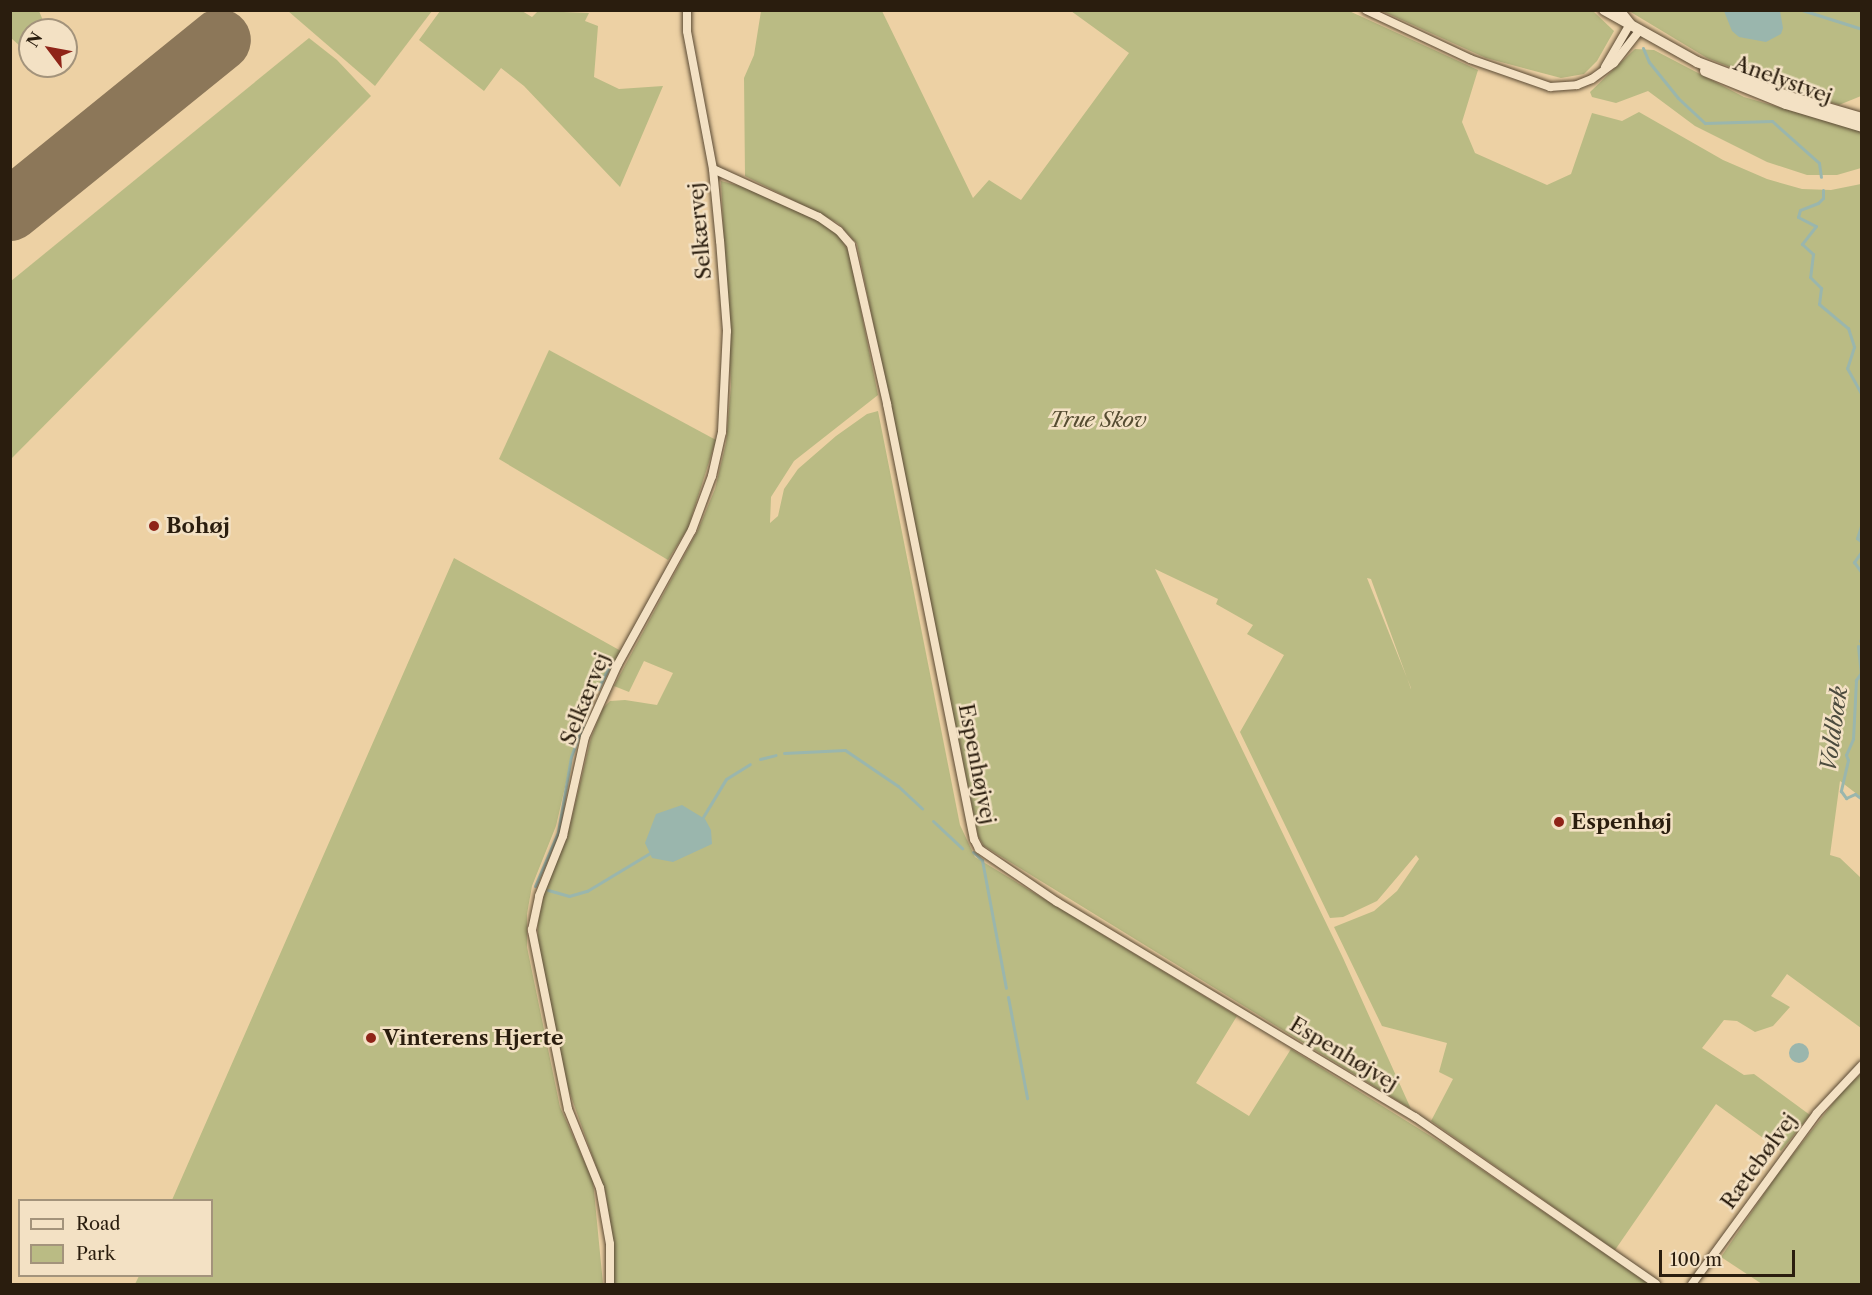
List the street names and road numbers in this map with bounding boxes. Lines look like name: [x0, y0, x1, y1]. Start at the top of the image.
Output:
street label: Anelystvej: [1730, 51, 1836, 109]
street label: Selkærvej: [683, 181, 717, 281]
street label: Selkærvej: [555, 649, 615, 749]
street label: Espenhøjvej: [953, 702, 1001, 826]
street label: Espenhøjvej: [1285, 1012, 1403, 1096]
street label: Rætebølvej: [1716, 1108, 1802, 1214]

